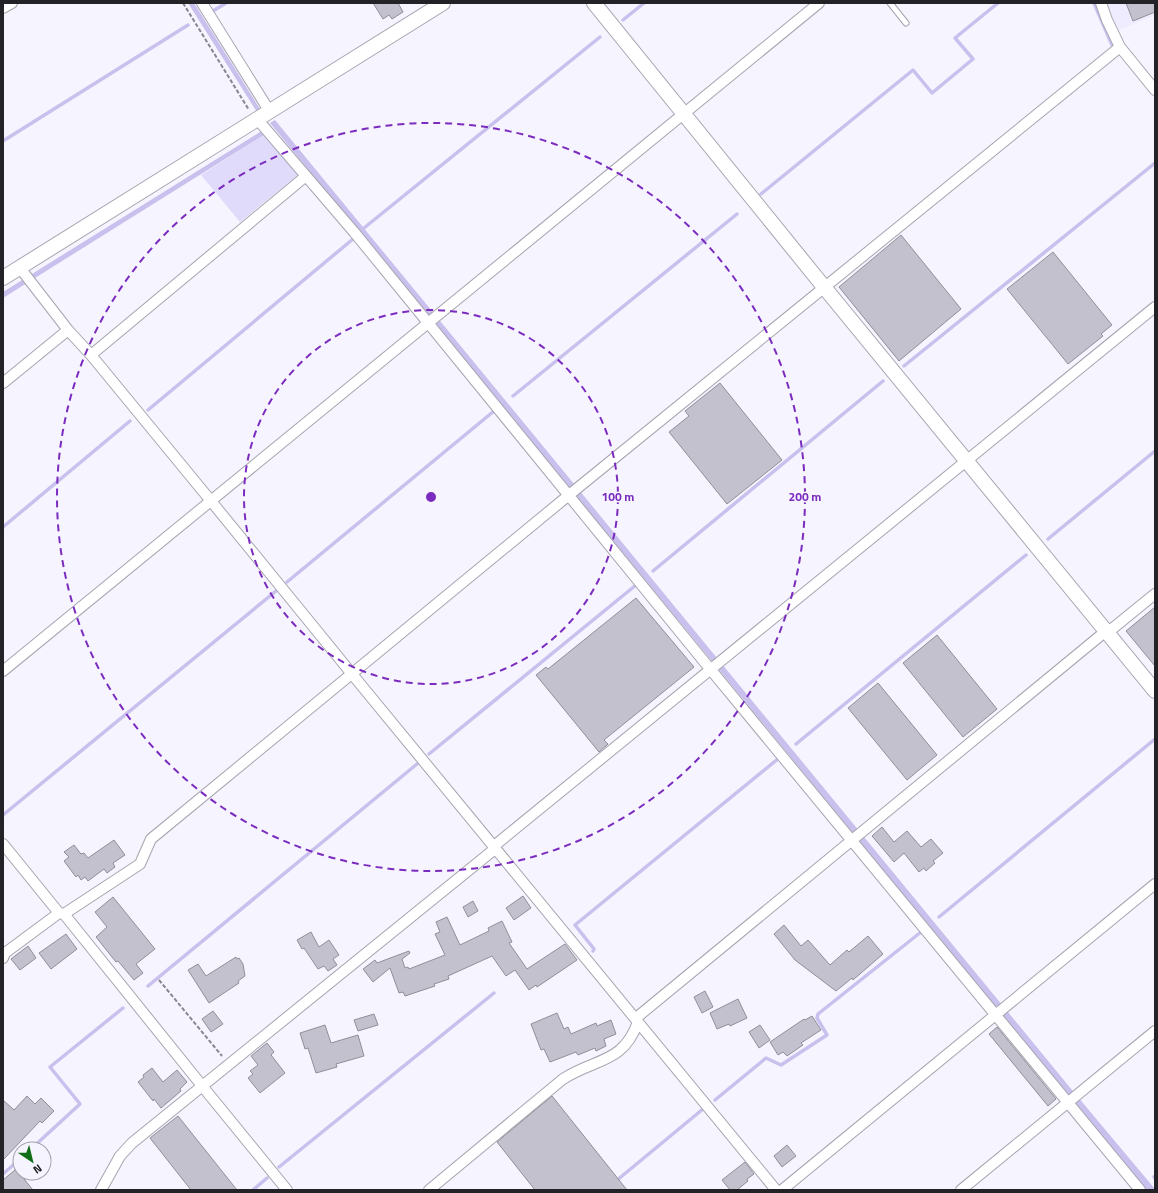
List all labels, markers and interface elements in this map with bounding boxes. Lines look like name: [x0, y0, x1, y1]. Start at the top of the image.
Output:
text: 100 m: [602, 487, 634, 506]
text: 200 m: [789, 487, 821, 506]
centre of rings: [424, 490, 438, 504]
north arrow: [12, 1141, 52, 1181]
text: N: [30, 1160, 45, 1178]

